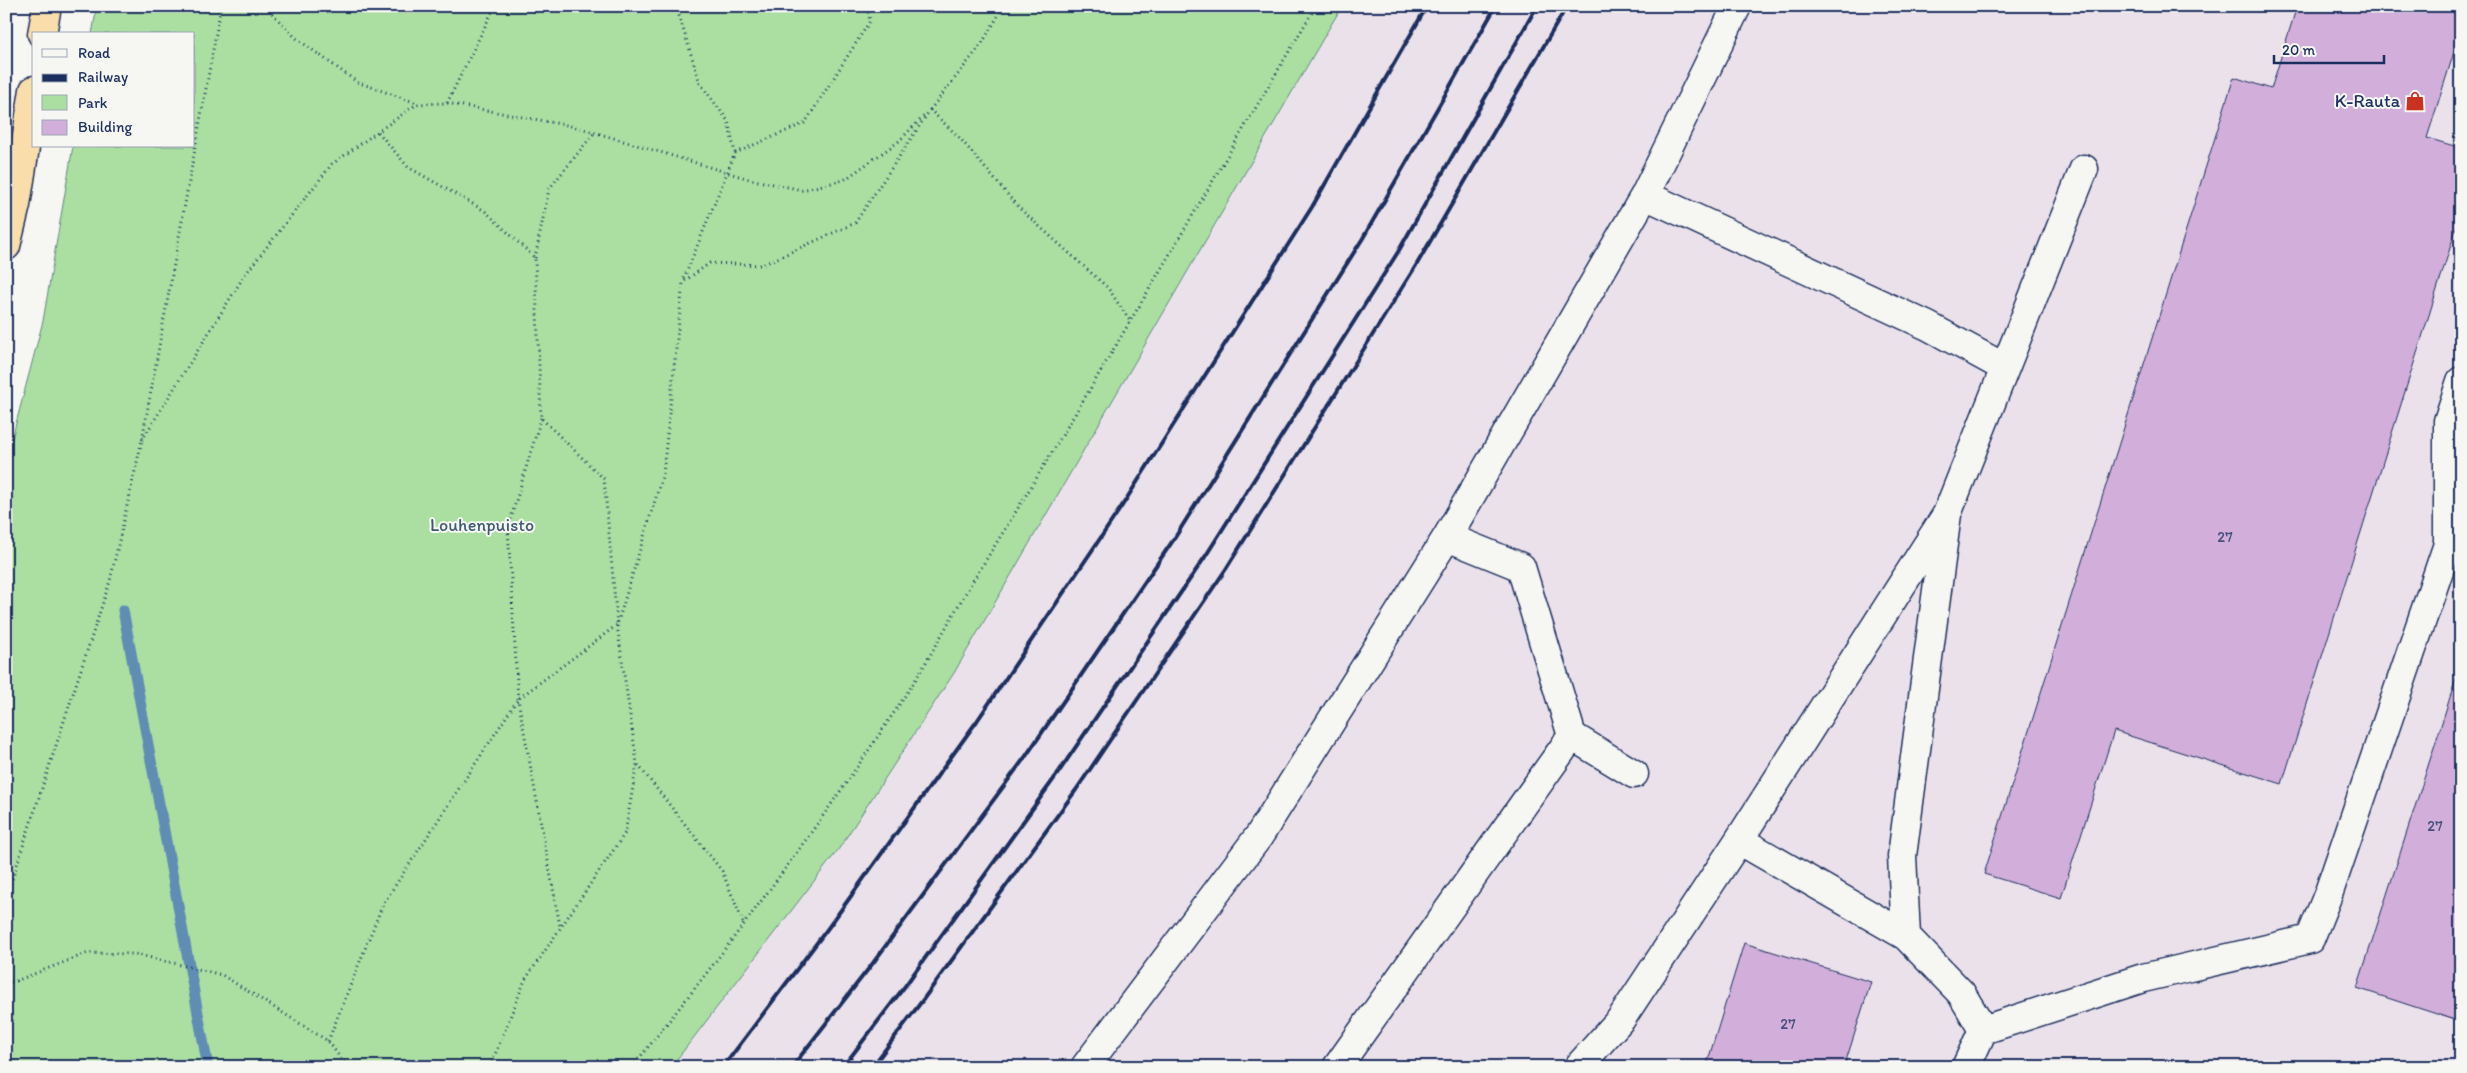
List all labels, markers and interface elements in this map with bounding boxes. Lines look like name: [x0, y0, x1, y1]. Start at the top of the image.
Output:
legend: [32, 32, 195, 148]
scale bar: [2274, 32, 2384, 64]
text: 20 m: [2282, 41, 2316, 59]
text: Road: [78, 44, 111, 62]
text: Railway: [78, 68, 128, 86]
place label: K-Rauta: [2335, 90, 2401, 112]
shop icon: K-Rauta: [2404, 90, 2426, 112]
text: Park: [78, 94, 108, 112]
text: Building: [78, 118, 132, 136]
park label: Louhenpuisto: [430, 514, 534, 536]
house number: 27: [2217, 528, 2233, 546]
house number: 27: [2427, 817, 2443, 835]
house number: 27: [1780, 1015, 1796, 1033]

